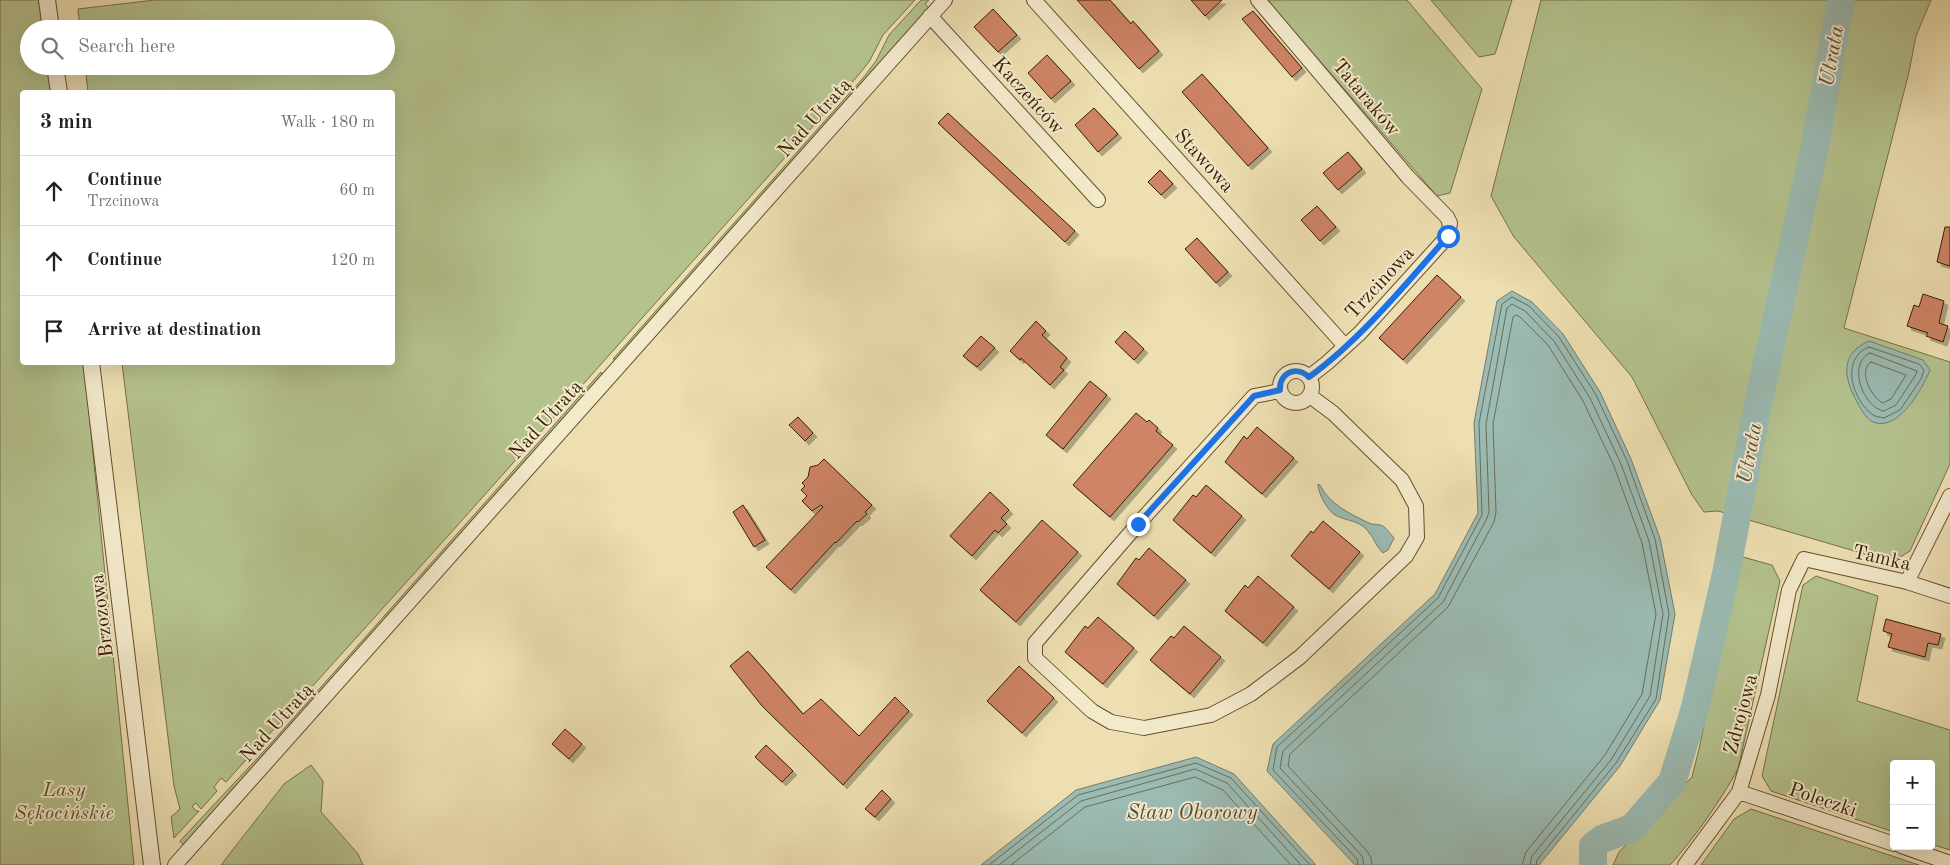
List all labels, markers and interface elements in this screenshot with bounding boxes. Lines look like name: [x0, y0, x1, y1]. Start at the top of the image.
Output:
search box: [20, 20, 395, 75]
water label: Utrata: [1817, 24, 1848, 88]
icon: search: [38, 34, 66, 62]
text: Search here: [78, 38, 175, 57]
street label: Kaczeńców: [988, 54, 1067, 139]
street label: Tataraków: [1328, 56, 1404, 141]
street label: Nad Utratą: [775, 75, 856, 162]
text: 3 min: [40, 112, 93, 133]
text: Walk · 180 m: [280, 115, 375, 131]
street label: Stawowa: [1170, 126, 1237, 197]
text: Continue: [87, 171, 162, 190]
icon: ahead: [40, 177, 68, 205]
text: 60 m: [339, 183, 375, 199]
text: Trzcinowa: [87, 194, 159, 210]
route start: [1437, 225, 1460, 248]
street label: Trzcinowa: [1342, 243, 1419, 323]
icon: ahead: [40, 247, 68, 275]
text: Continue: [87, 251, 162, 270]
text: 120 m: [330, 253, 375, 269]
icon: arrive: [40, 317, 68, 345]
text: Arrive at destination: [87, 321, 261, 340]
street label: Nad Utratą: [506, 377, 587, 464]
water label: Utrata: [1734, 421, 1767, 485]
route end: [1127, 513, 1150, 536]
street label: Tamka: [1850, 543, 1913, 575]
street label: Brzozowa: [88, 573, 118, 659]
street label: Zdrojowa: [1722, 672, 1762, 757]
street label: Nad Utratą: [237, 680, 318, 767]
map controls: [1890, 760, 1935, 850]
button: +: [1890, 760, 1935, 805]
street label: Poleczki: [1786, 780, 1859, 822]
park label: Lasy Sękocińskie: [14, 781, 114, 824]
water label: Staw Oborowy: [1126, 803, 1258, 824]
button: −: [1890, 805, 1935, 850]

